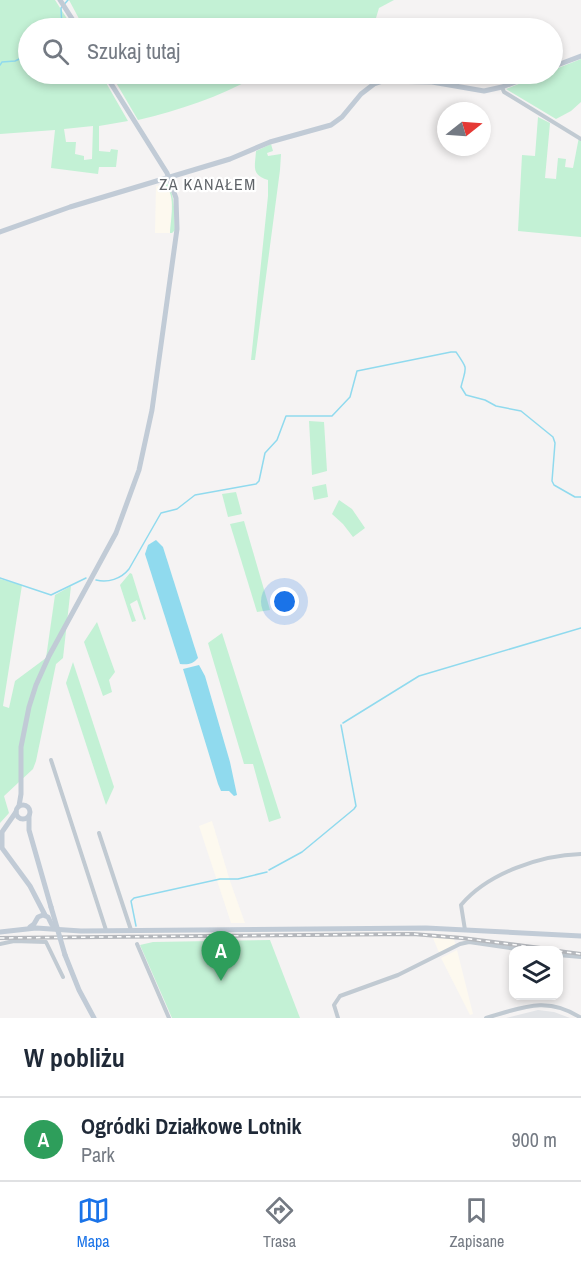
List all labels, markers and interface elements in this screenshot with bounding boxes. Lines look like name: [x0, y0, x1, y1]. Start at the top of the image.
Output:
search box: [18, 18, 563, 84]
icon: search: [39, 35, 72, 68]
text: Szukaj tutaj: [87, 36, 180, 66]
north arrow: [437, 102, 491, 156]
district label: ZA KANAŁEM: [159, 173, 257, 195]
your location: [270, 587, 299, 616]
pin: A: [202, 932, 240, 981]
map controls: [509, 946, 563, 1000]
button: layers: [509, 946, 563, 1000]
text: W pobliżu: [24, 1040, 125, 1075]
text: Ogródki Działkowe Lotnik: [81, 1111, 302, 1141]
text: A: [38, 1126, 49, 1153]
text: 900 m: [511, 1126, 557, 1153]
text: Park: [81, 1141, 115, 1168]
tab: Mapa: [77, 1194, 110, 1252]
tab: Trasa: [263, 1194, 296, 1252]
tab: Zapisane: [450, 1194, 504, 1252]

